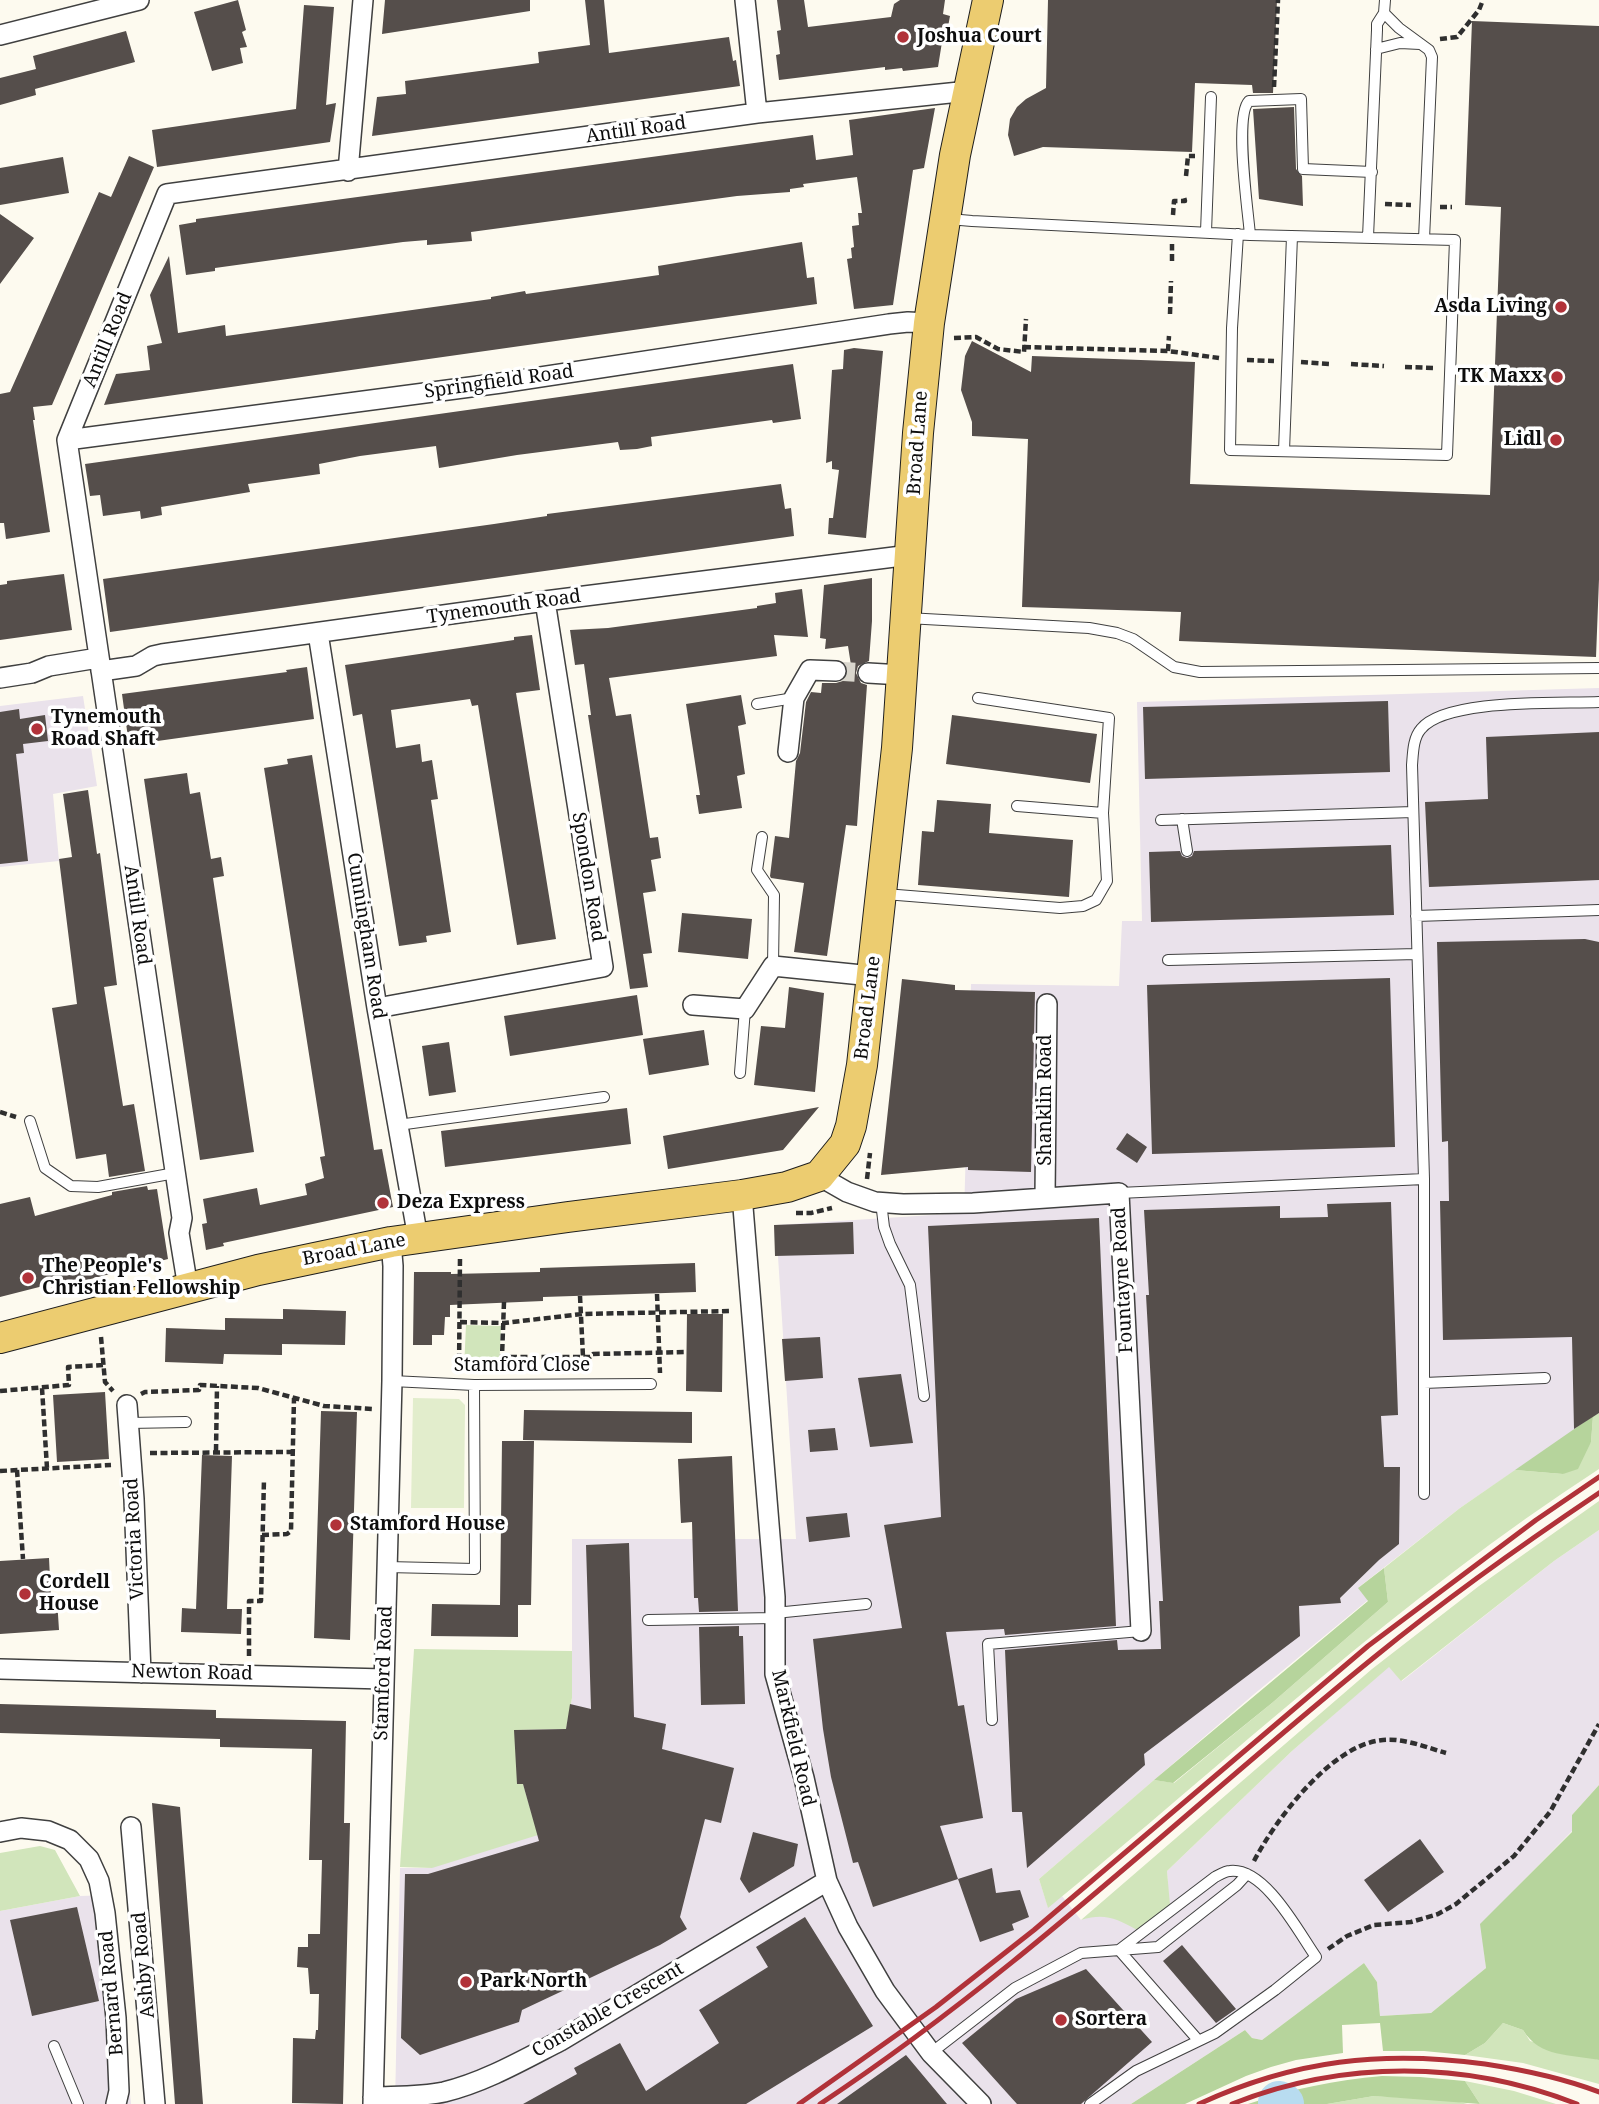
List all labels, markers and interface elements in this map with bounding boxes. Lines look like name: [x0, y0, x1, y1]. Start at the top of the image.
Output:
place label: Joshua Court: [917, 26, 1042, 48]
marker: Joshua Court: [895, 29, 911, 45]
street label: Antill Road: [584, 112, 688, 148]
street label: Antill Road: [79, 289, 137, 391]
place label: Asda Living: [1434, 296, 1547, 318]
marker: Asda Living: [1553, 299, 1569, 315]
street label: Springfield Road: [423, 360, 575, 404]
place label: TK Maxx: [1458, 366, 1543, 388]
marker: TK Maxx: [1549, 369, 1565, 385]
street label: Broad Lane: [903, 390, 933, 496]
place label: Lidl: [1504, 429, 1542, 451]
marker: Lidl: [1548, 432, 1564, 448]
street label: Tynemouth Road: [426, 585, 582, 629]
place label: Tynemouth Road Shaft: [51, 707, 161, 751]
marker: Tynemouth Road Shaft: [29, 721, 45, 737]
street label: Spondon Road: [567, 811, 609, 943]
street label: Cunningham Road: [342, 851, 390, 1021]
street label: Antill Road: [119, 863, 155, 967]
street label: Broad Lane: [850, 955, 886, 1061]
street label: Shanklin Road: [1035, 1034, 1057, 1166]
place label: Deza Express: [397, 1192, 525, 1214]
marker: Deza Express: [375, 1195, 391, 1211]
street label: Fountayne Road: [1108, 1206, 1138, 1354]
street label: Broad Lane: [300, 1229, 408, 1271]
place label: The People's Christian Fellowship: [42, 1256, 241, 1300]
marker: The People's Christian Fellowship: [20, 1270, 36, 1286]
street label: Stamford Close: [454, 1355, 590, 1377]
street label: Victoria Road: [120, 1477, 150, 1601]
place label: Stamford House: [350, 1514, 505, 1536]
marker: Stamford House: [328, 1517, 344, 1533]
place label: Cordell House: [39, 1572, 110, 1616]
marker: Cordell House: [17, 1586, 33, 1602]
street label: Stamford Road: [370, 1605, 398, 1741]
street label: Newton Road: [131, 1661, 253, 1685]
street label: Markfield Road: [766, 1667, 820, 1809]
street label: Ashby Road: [128, 1911, 160, 2019]
street label: Bernard Road: [95, 1929, 129, 2057]
street label: Constable Crescent: [528, 1957, 688, 2063]
place label: Park North: [480, 1971, 587, 1993]
marker: Park North: [458, 1974, 474, 1990]
place label: Sortera: [1075, 2009, 1147, 2031]
marker: Sortera: [1053, 2012, 1069, 2028]

